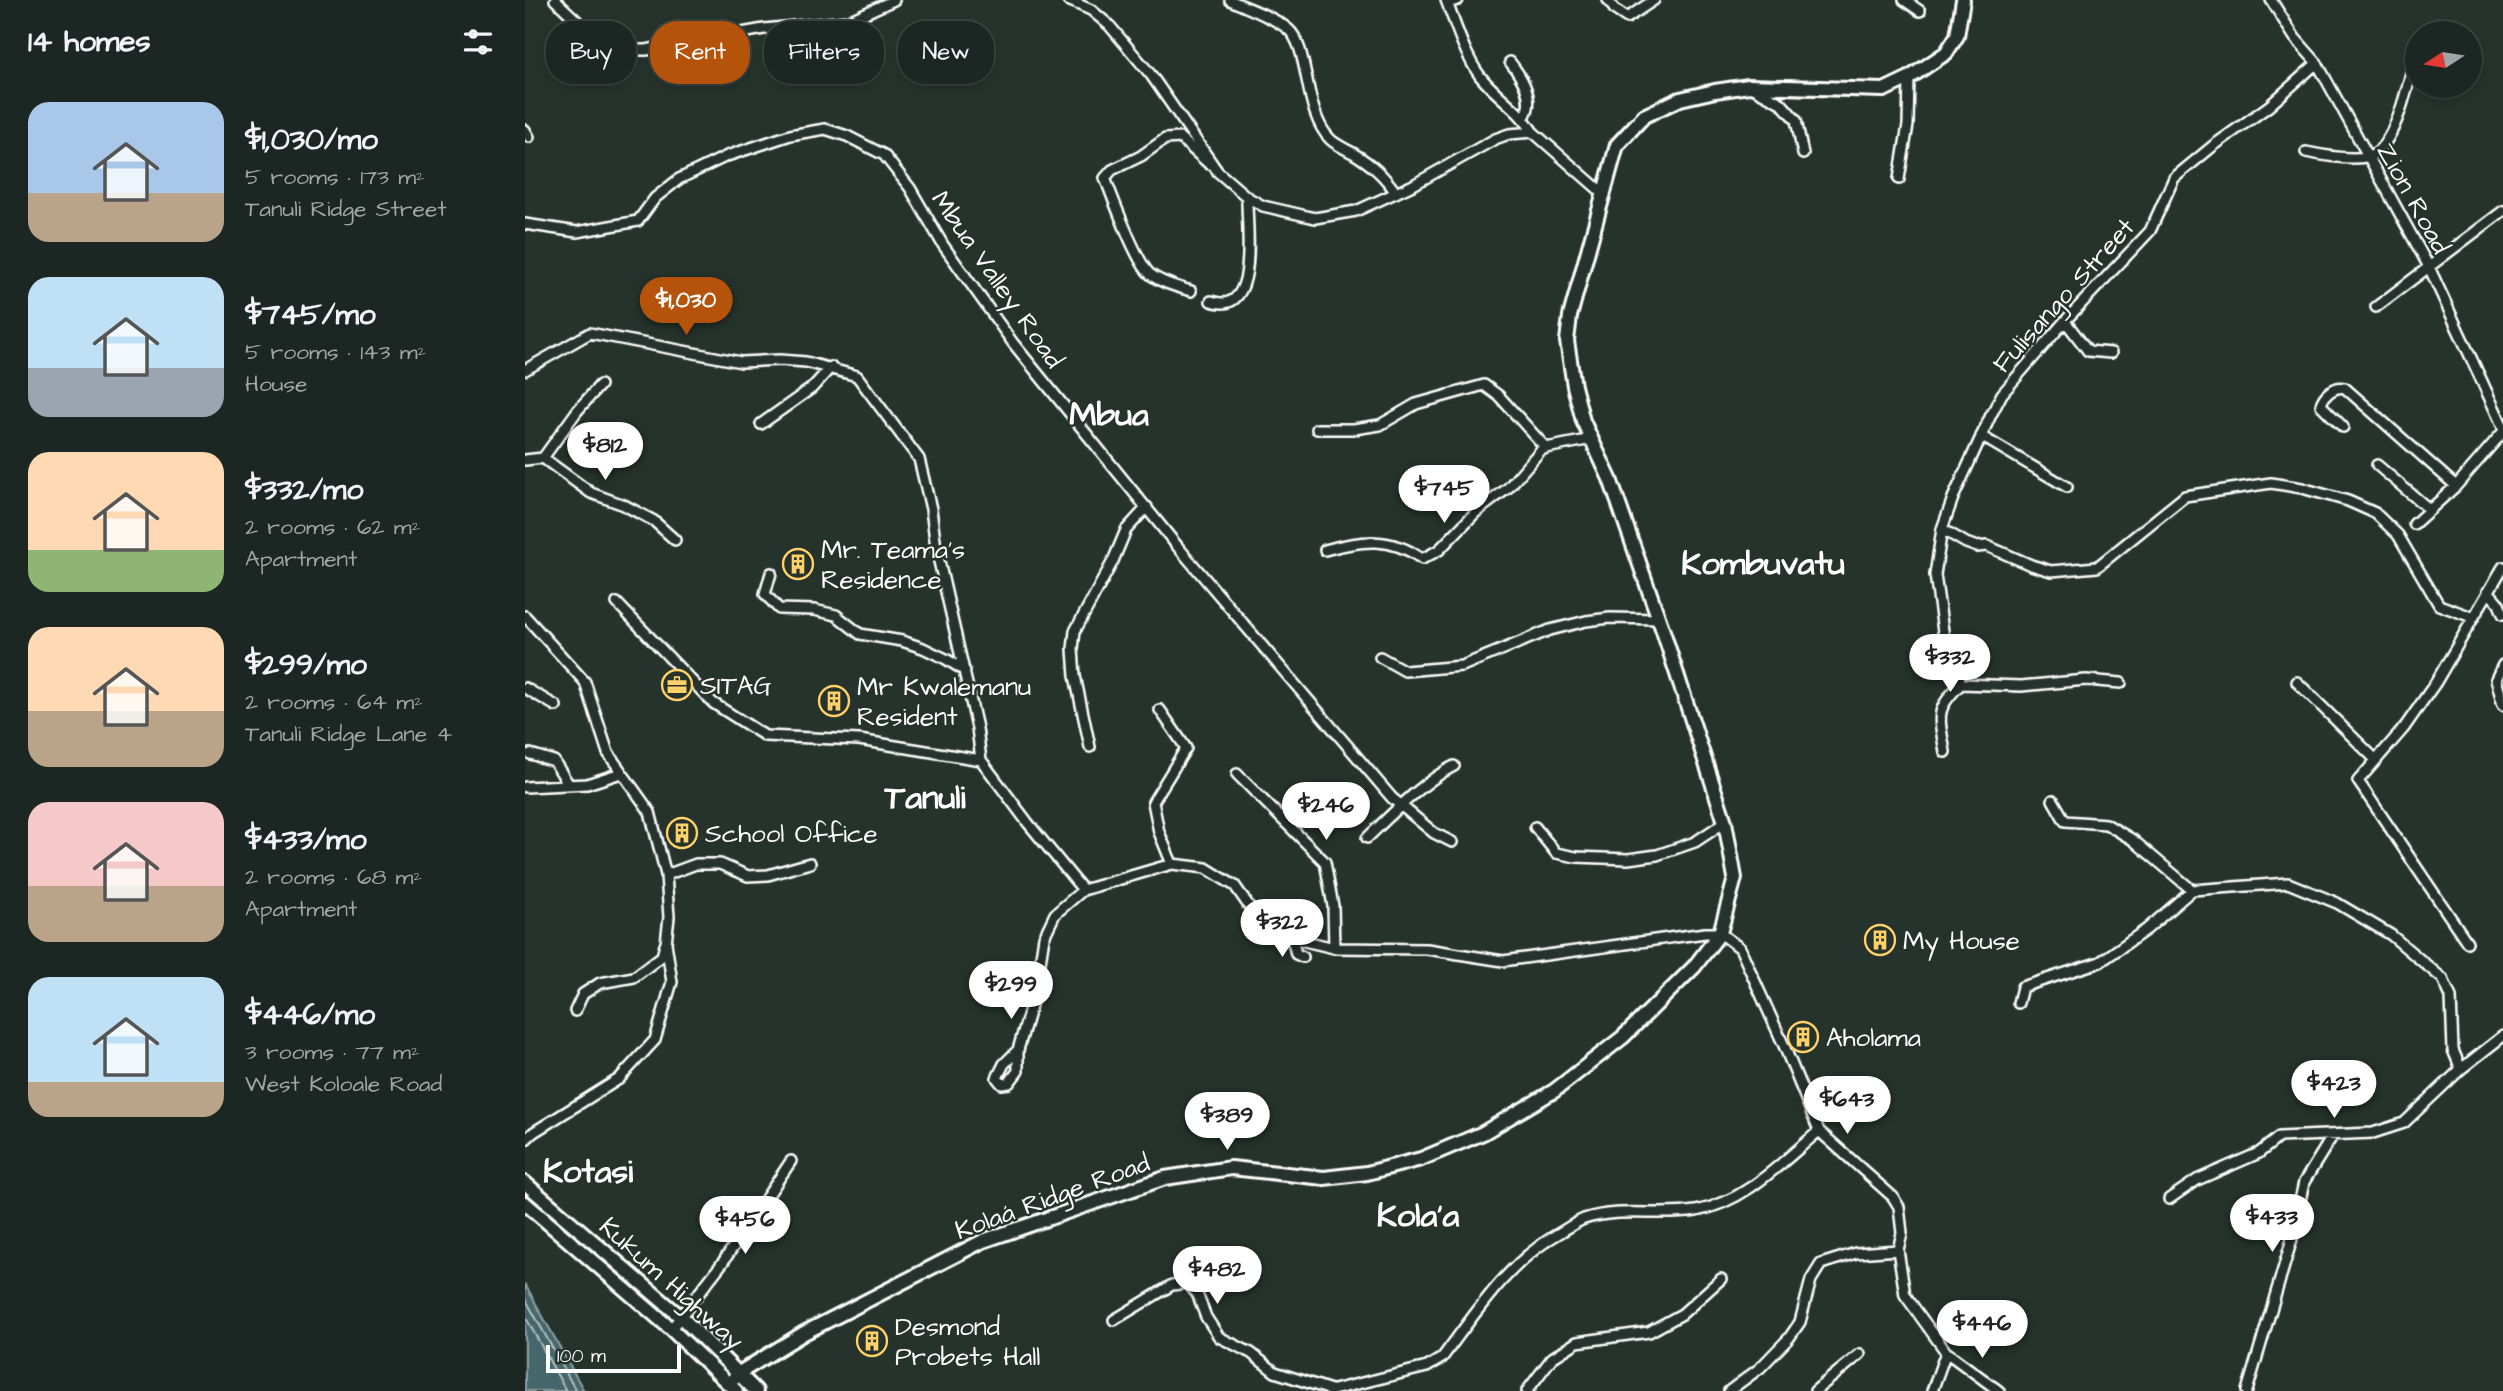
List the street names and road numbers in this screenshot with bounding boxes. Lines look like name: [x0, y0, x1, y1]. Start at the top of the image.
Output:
street label: Zion Road: [2368, 136, 2458, 261]
street label: Mbua Valley Road: [921, 184, 1072, 377]
street label: Fulisango Street: [1984, 210, 2145, 382]
street label: Kolaá Ridge Road: [950, 1145, 1155, 1251]
street label: Kukum Highway: [590, 1209, 751, 1360]

